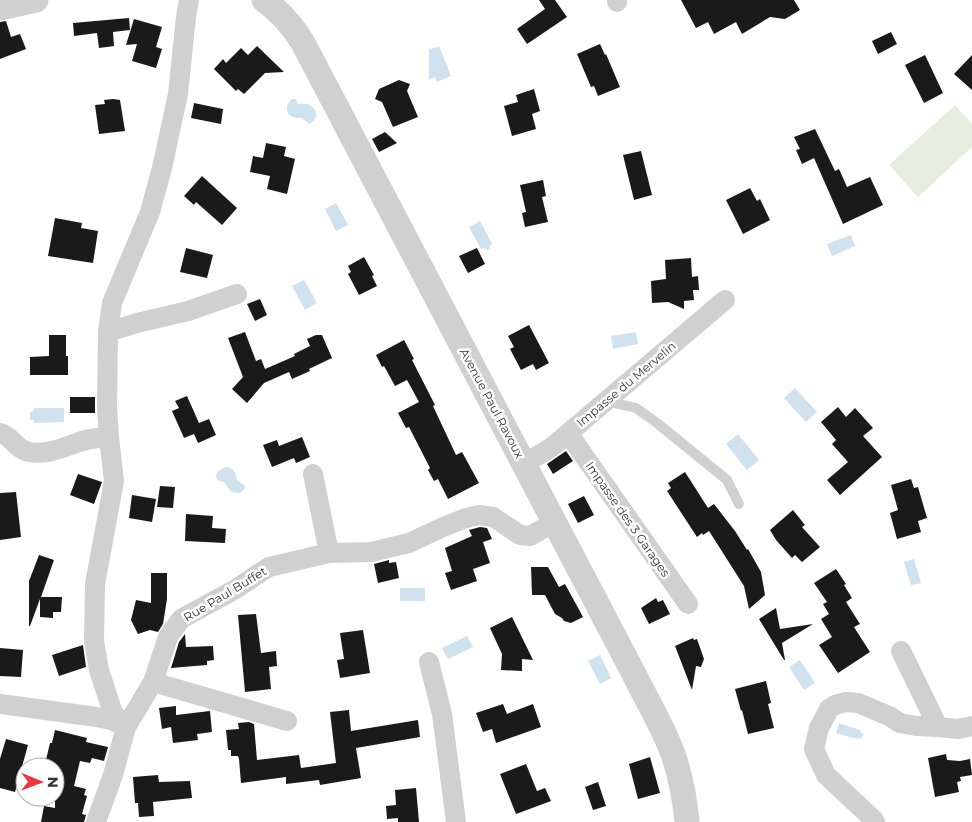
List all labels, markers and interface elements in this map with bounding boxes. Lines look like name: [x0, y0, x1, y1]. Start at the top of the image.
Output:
street label: Impasse du Mervelin: [573, 338, 679, 430]
street label: Avenue Paul Ravoux: [457, 345, 528, 461]
street label: Impasse des 3 Garages: [583, 459, 674, 580]
street label: Rue Paul Buffet: [181, 563, 269, 625]
north arrow: [15, 757, 65, 807]
text: N: [44, 776, 62, 788]

